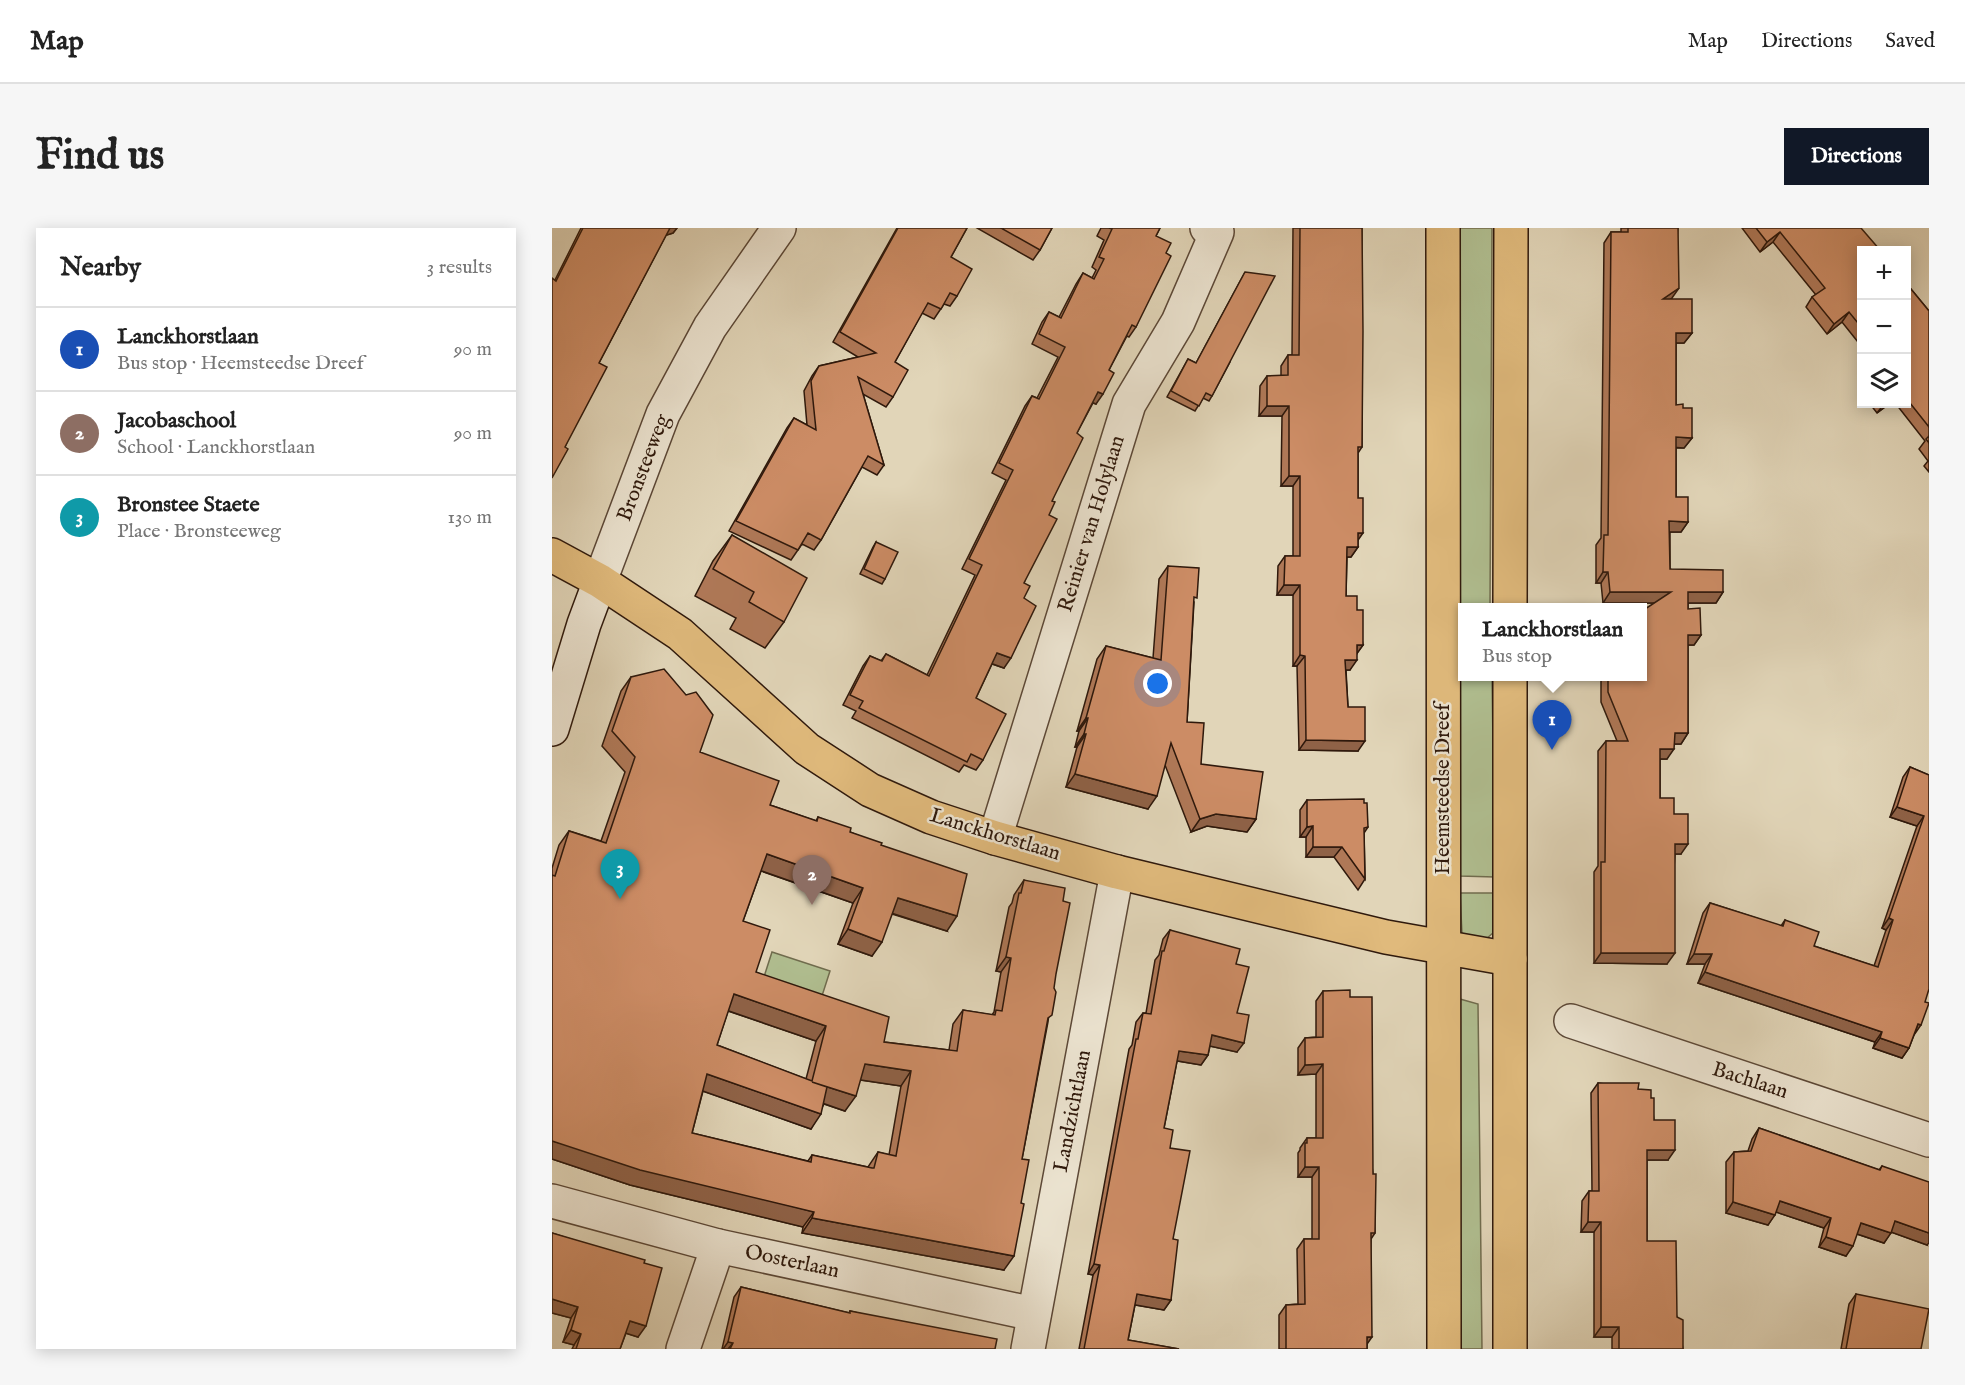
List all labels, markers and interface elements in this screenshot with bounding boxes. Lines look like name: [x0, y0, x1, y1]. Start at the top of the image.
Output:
text: Map: [30, 24, 84, 59]
text: Map: [1688, 28, 1728, 55]
text: Directions: [1761, 28, 1852, 55]
text: Saved: [1885, 28, 1935, 55]
button: Directions: [1784, 128, 1929, 185]
text: Find us: [36, 130, 164, 183]
map controls: [1857, 246, 1911, 408]
button: +: [1857, 246, 1911, 300]
text: Nearby: [60, 251, 141, 284]
text: 3 results: [427, 255, 492, 280]
button: −: [1857, 300, 1911, 354]
text: Lanckhorstlaan: [117, 323, 259, 351]
text: 1: [76, 337, 83, 362]
text: 90 m: [454, 337, 492, 362]
text: Bus stop · Heemsteedse Dreef: [117, 351, 364, 376]
button: layers: [1857, 354, 1911, 408]
text: Jacobaschool: [117, 407, 236, 435]
street label: Bronsteeweg: [611, 410, 677, 525]
text: 2: [75, 421, 84, 446]
text: 90 m: [454, 421, 492, 446]
street label: Reinier van Holylaan: [1052, 432, 1132, 616]
text: School · Lanckhorstlaan: [117, 435, 315, 460]
text: Bronstee Staete: [117, 491, 260, 519]
text: 3: [76, 505, 83, 530]
text: 130 m: [447, 505, 492, 530]
text: Place · Bronsteeweg: [117, 519, 281, 544]
popup: [1458, 603, 1647, 681]
text: Lanckhorstlaan: [1482, 616, 1623, 644]
text: Bus stop: [1482, 644, 1552, 669]
your location: [1143, 669, 1172, 698]
street label: Heemsteedse Dreef: [1430, 700, 1457, 875]
pin: 1: [1532, 700, 1572, 750]
street label: Lanckhorstlaan: [926, 802, 1064, 868]
pin: 3: [600, 850, 640, 899]
pin: 2: [792, 856, 832, 905]
street label: Landzichtlaan: [1048, 1048, 1098, 1174]
street label: Bachlaan: [1709, 1056, 1791, 1106]
street label: Oosterlaan: [742, 1239, 842, 1285]

